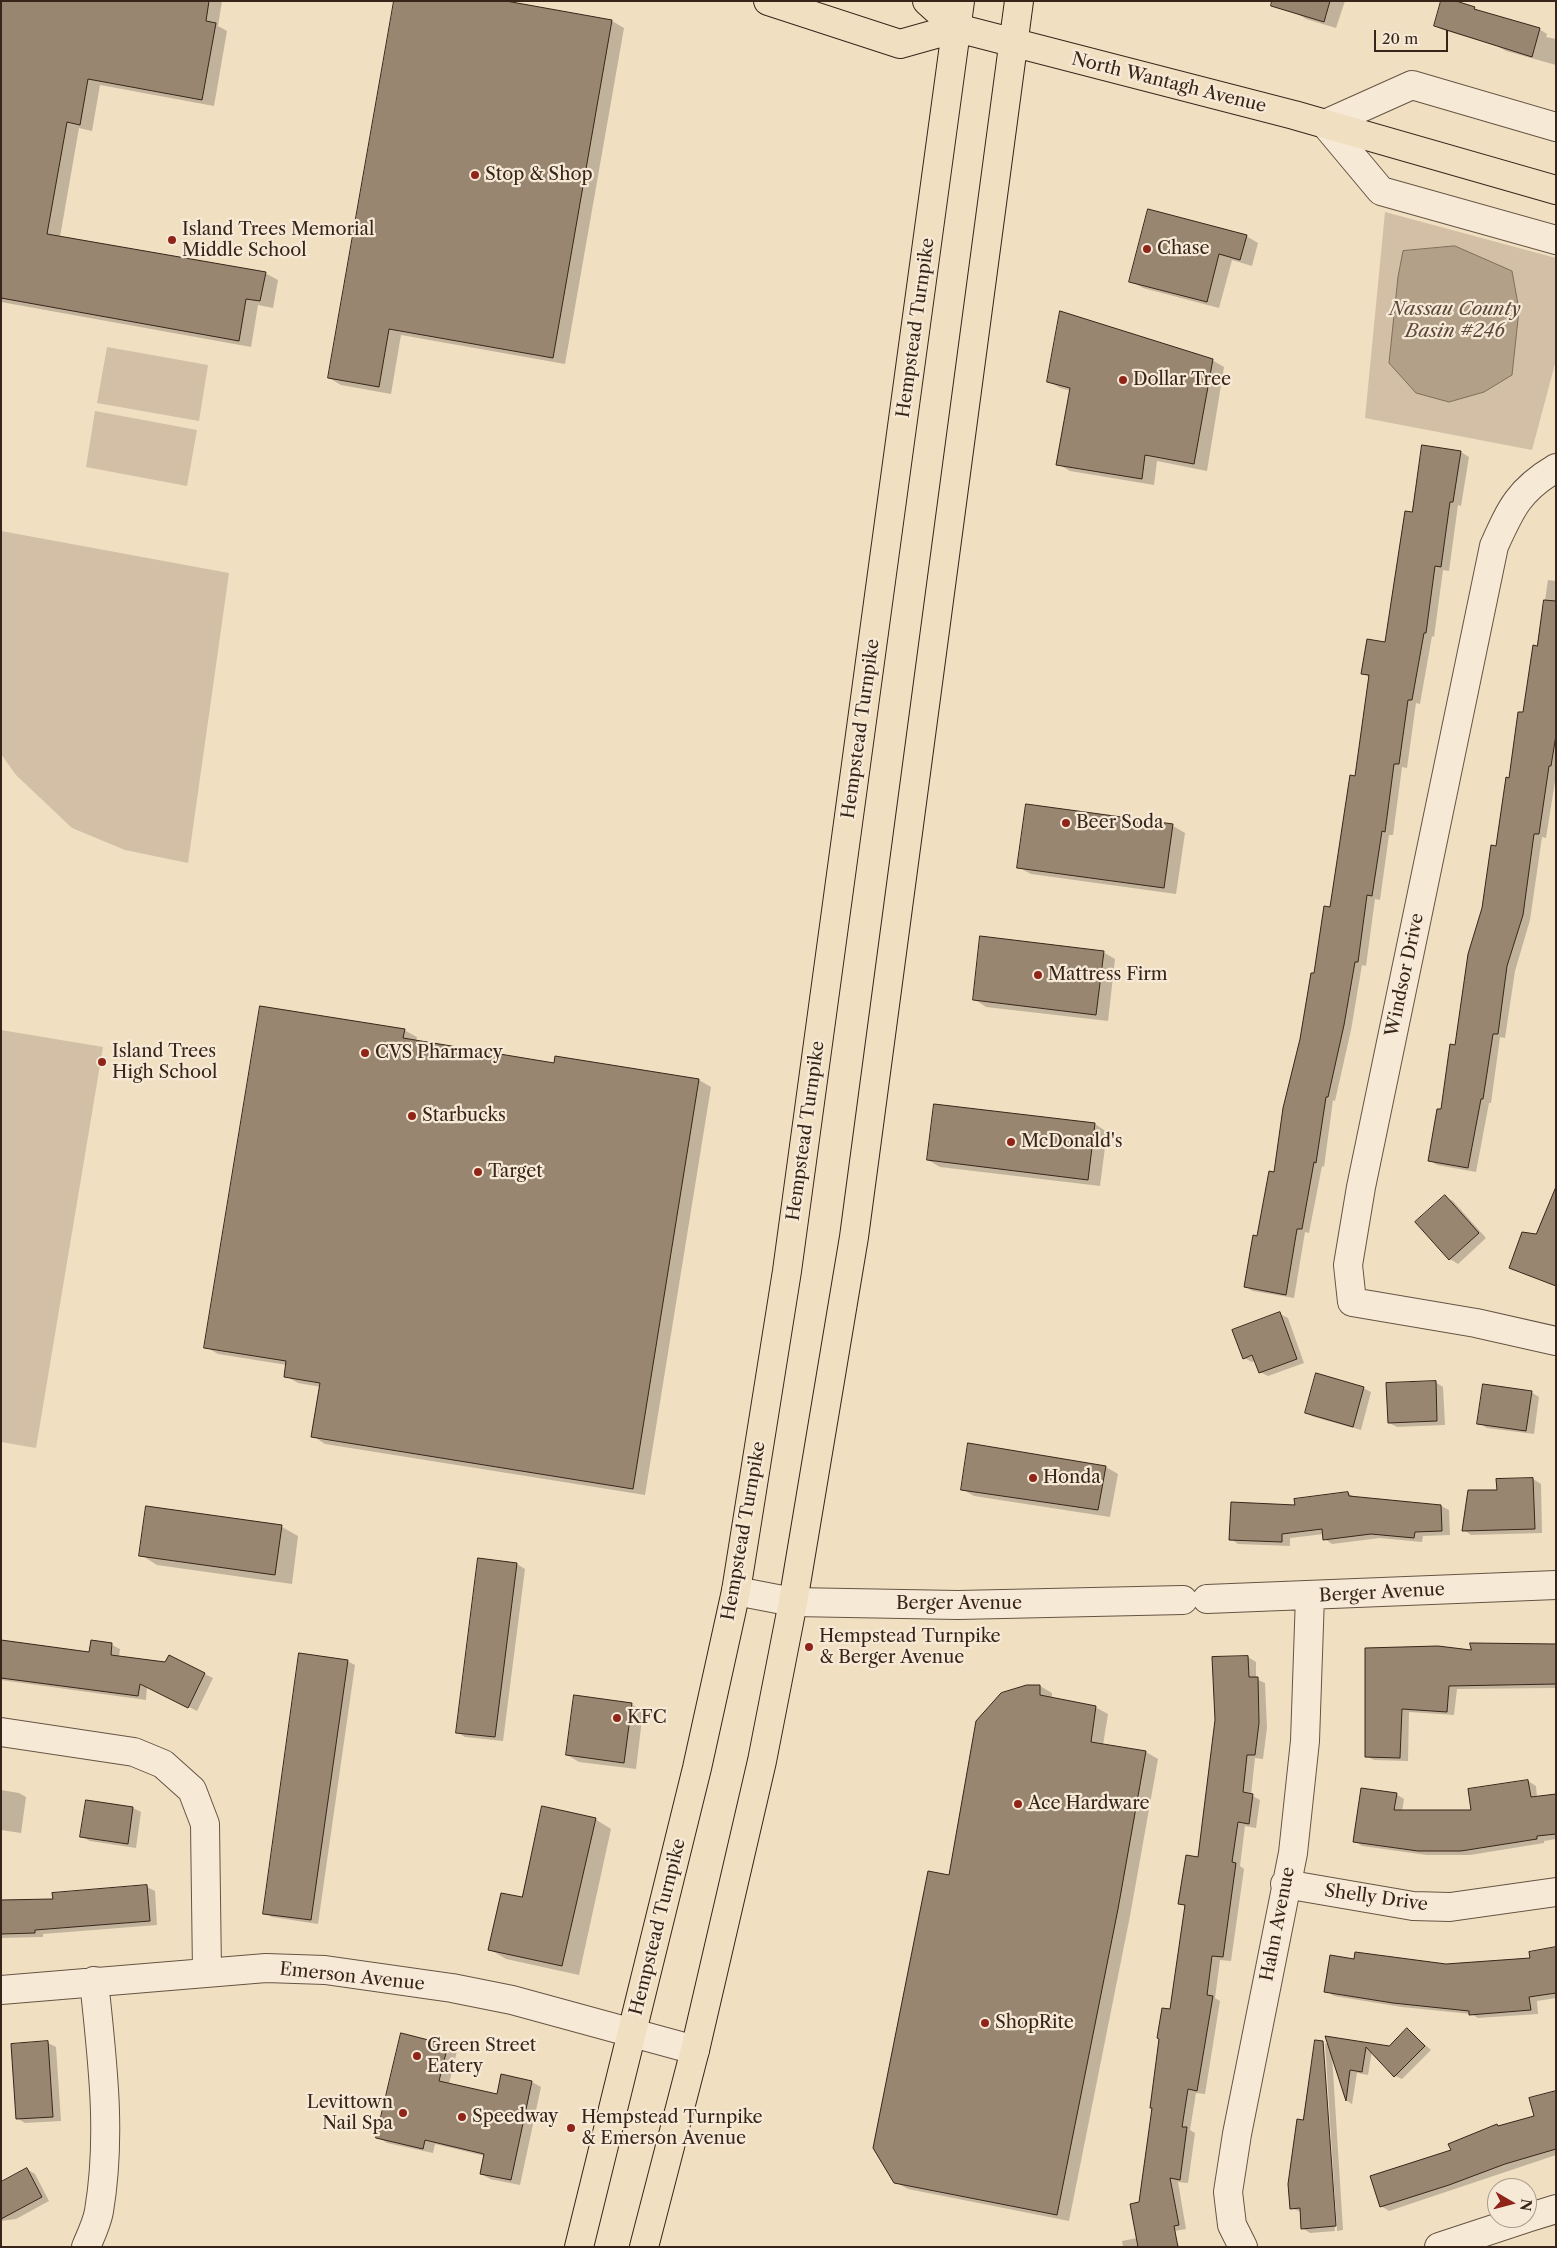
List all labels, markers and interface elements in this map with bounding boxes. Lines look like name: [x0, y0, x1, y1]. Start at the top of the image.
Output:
scale bar: [1377, 20, 1451, 52]
text: 20 m: [1382, 29, 1418, 48]
street label: North Wantagh Avenue: [1069, 48, 1269, 118]
place label: Stop & Shop: [485, 164, 593, 186]
marker: Stop & Shop: [469, 169, 481, 181]
place label: Island Trees Memorial Middle School: [182, 219, 374, 262]
marker: Island Trees Memorial Middle School: [166, 234, 178, 246]
street label: Hempstead Turnpike: [893, 237, 939, 419]
place label: Chase: [1157, 238, 1210, 260]
marker: Chase: [1141, 243, 1153, 255]
water label: Nassau County Basin #246: [1389, 299, 1521, 343]
place label: Dollar Tree: [1133, 369, 1231, 391]
marker: Dollar Tree: [1117, 374, 1129, 386]
street label: Hempstead Turnpike: [838, 638, 884, 820]
place label: Beer Soda: [1076, 812, 1163, 834]
marker: Beer Soda: [1060, 817, 1072, 829]
street label: Windsor Drive: [1381, 911, 1429, 1039]
place label: Mattress Firm: [1048, 964, 1168, 986]
marker: Mattress Firm: [1032, 969, 1044, 981]
street label: Hempstead Turnpike: [783, 1040, 829, 1222]
place label: Island Trees High School: [112, 1041, 217, 1084]
place label: CVS Pharmacy: [375, 1042, 503, 1064]
marker: CVS Pharmacy: [359, 1047, 371, 1059]
marker: Island Trees High School: [96, 1056, 108, 1068]
place label: Starbucks: [422, 1105, 506, 1127]
marker: Starbucks: [406, 1110, 418, 1122]
place label: McDonald's: [1021, 1131, 1122, 1153]
marker: McDonald's: [1005, 1136, 1017, 1148]
place label: Target: [488, 1161, 543, 1183]
marker: Target: [472, 1166, 484, 1178]
street label: Hempstead Turnpike: [718, 1440, 770, 1622]
place label: Honda: [1043, 1467, 1101, 1489]
marker: Honda: [1027, 1472, 1039, 1484]
street label: Berger Avenue: [1319, 1579, 1445, 1607]
street label: Berger Avenue: [896, 1593, 1022, 1615]
place label: Hempstead Turnpike & Berger Avenue: [819, 1626, 1001, 1668]
marker: Hempstead Turnpike & Berger Avenue: [803, 1641, 815, 1653]
place label: KFC: [627, 1707, 667, 1729]
marker: KFC: [611, 1712, 623, 1724]
place label: Ace Hardware: [1028, 1793, 1150, 1815]
marker: Ace Hardware: [1012, 1798, 1024, 1810]
street label: Hempstead Turnpike: [626, 1836, 690, 2018]
street label: Hahn Avenue: [1256, 1865, 1300, 1983]
street label: Shelly Drive: [1323, 1880, 1429, 1916]
street label: Emerson Avenue: [278, 1959, 426, 1995]
place label: ShopRite: [995, 2012, 1074, 2034]
marker: ShopRite: [979, 2017, 991, 2029]
place label: Green Street Eatery: [427, 2035, 536, 2078]
marker: Green Street Eatery: [411, 2050, 423, 2062]
place label: Levittown Nail Spa: [307, 2092, 393, 2134]
place label: Speedway: [472, 2106, 558, 2128]
marker: Levittown Nail Spa: [397, 2107, 409, 2119]
place label: Hempstead Turnpike & Emerson Avenue: [581, 2107, 763, 2150]
marker: Speedway: [456, 2111, 468, 2123]
marker: Hempstead Turnpike & Emerson Avenue: [565, 2122, 577, 2134]
north arrow: [1487, 2178, 1537, 2228]
text: N: [1516, 2198, 1536, 2212]

